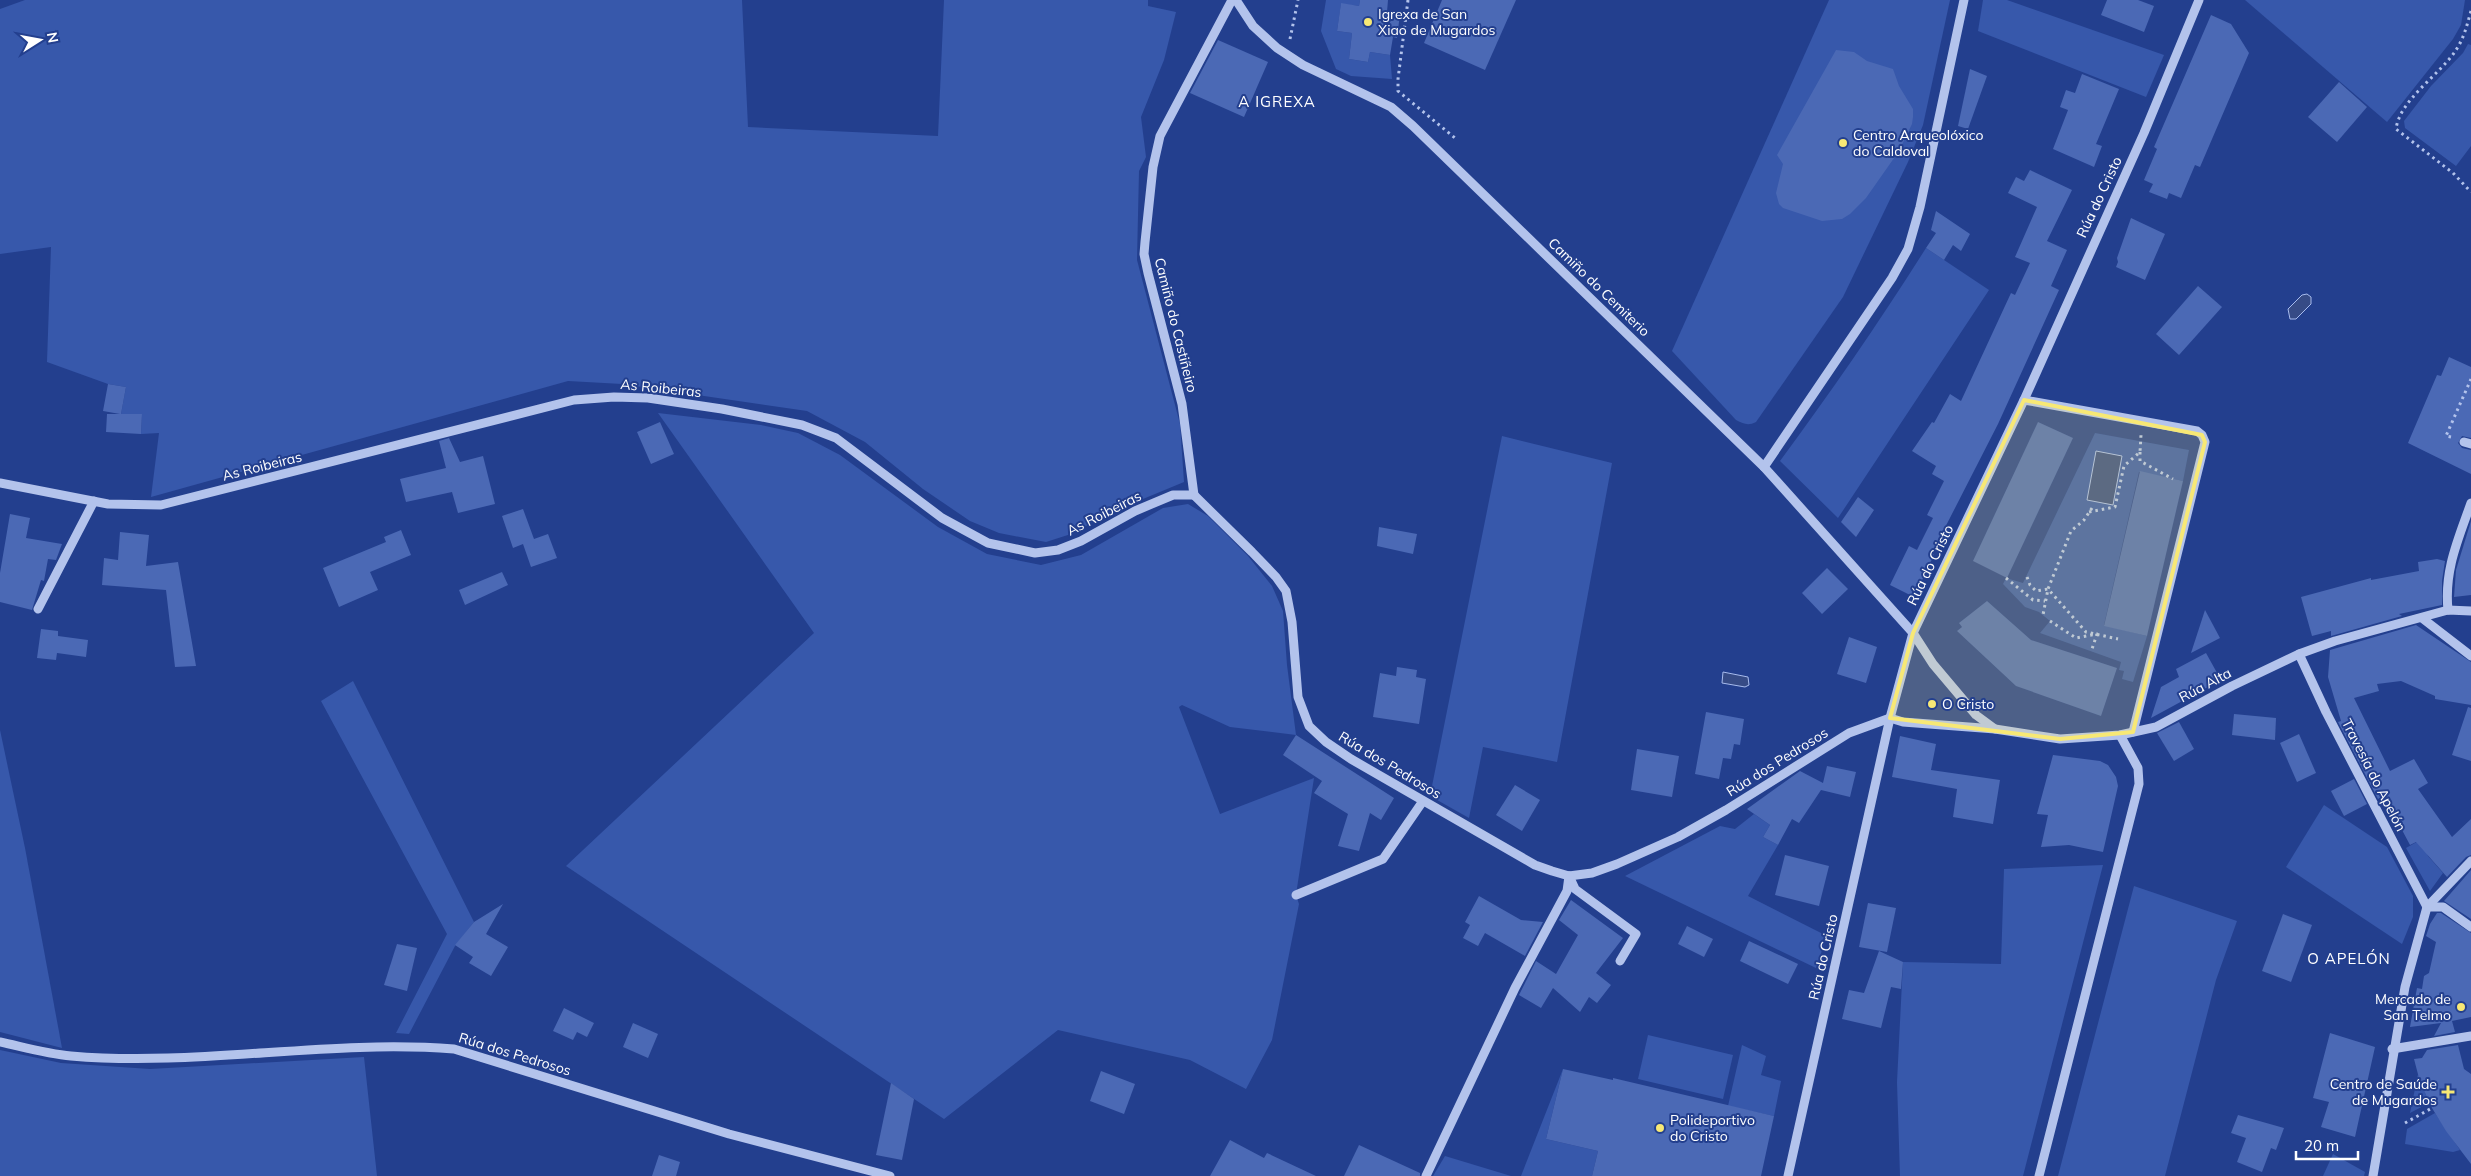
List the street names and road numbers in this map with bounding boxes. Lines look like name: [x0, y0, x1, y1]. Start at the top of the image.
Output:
street label: Rúa do Cristo: [2072, 154, 2126, 240]
street label: Camiño do Cemiterio: [1544, 234, 1654, 340]
street label: Camiño do Castiñeiro: [1151, 256, 1201, 394]
street label: As Roibeiras: [620, 375, 702, 401]
street label: As Roibeiras: [220, 447, 304, 485]
street label: As Roibeiras: [1064, 486, 1144, 539]
street label: Rúa do Cristo: [1903, 522, 1957, 608]
street label: Rúa Alta: [2176, 664, 2234, 706]
street label: Travesía do Apelón: [2338, 716, 2410, 834]
street label: Rúa dos Pedrosos: [1723, 723, 1831, 801]
street label: Rúa dos Pedrosos: [1335, 727, 1445, 803]
street label: Rúa do Cristo: [1804, 912, 1842, 1002]
street label: Rúa dos Pedrosos: [457, 1028, 573, 1080]

